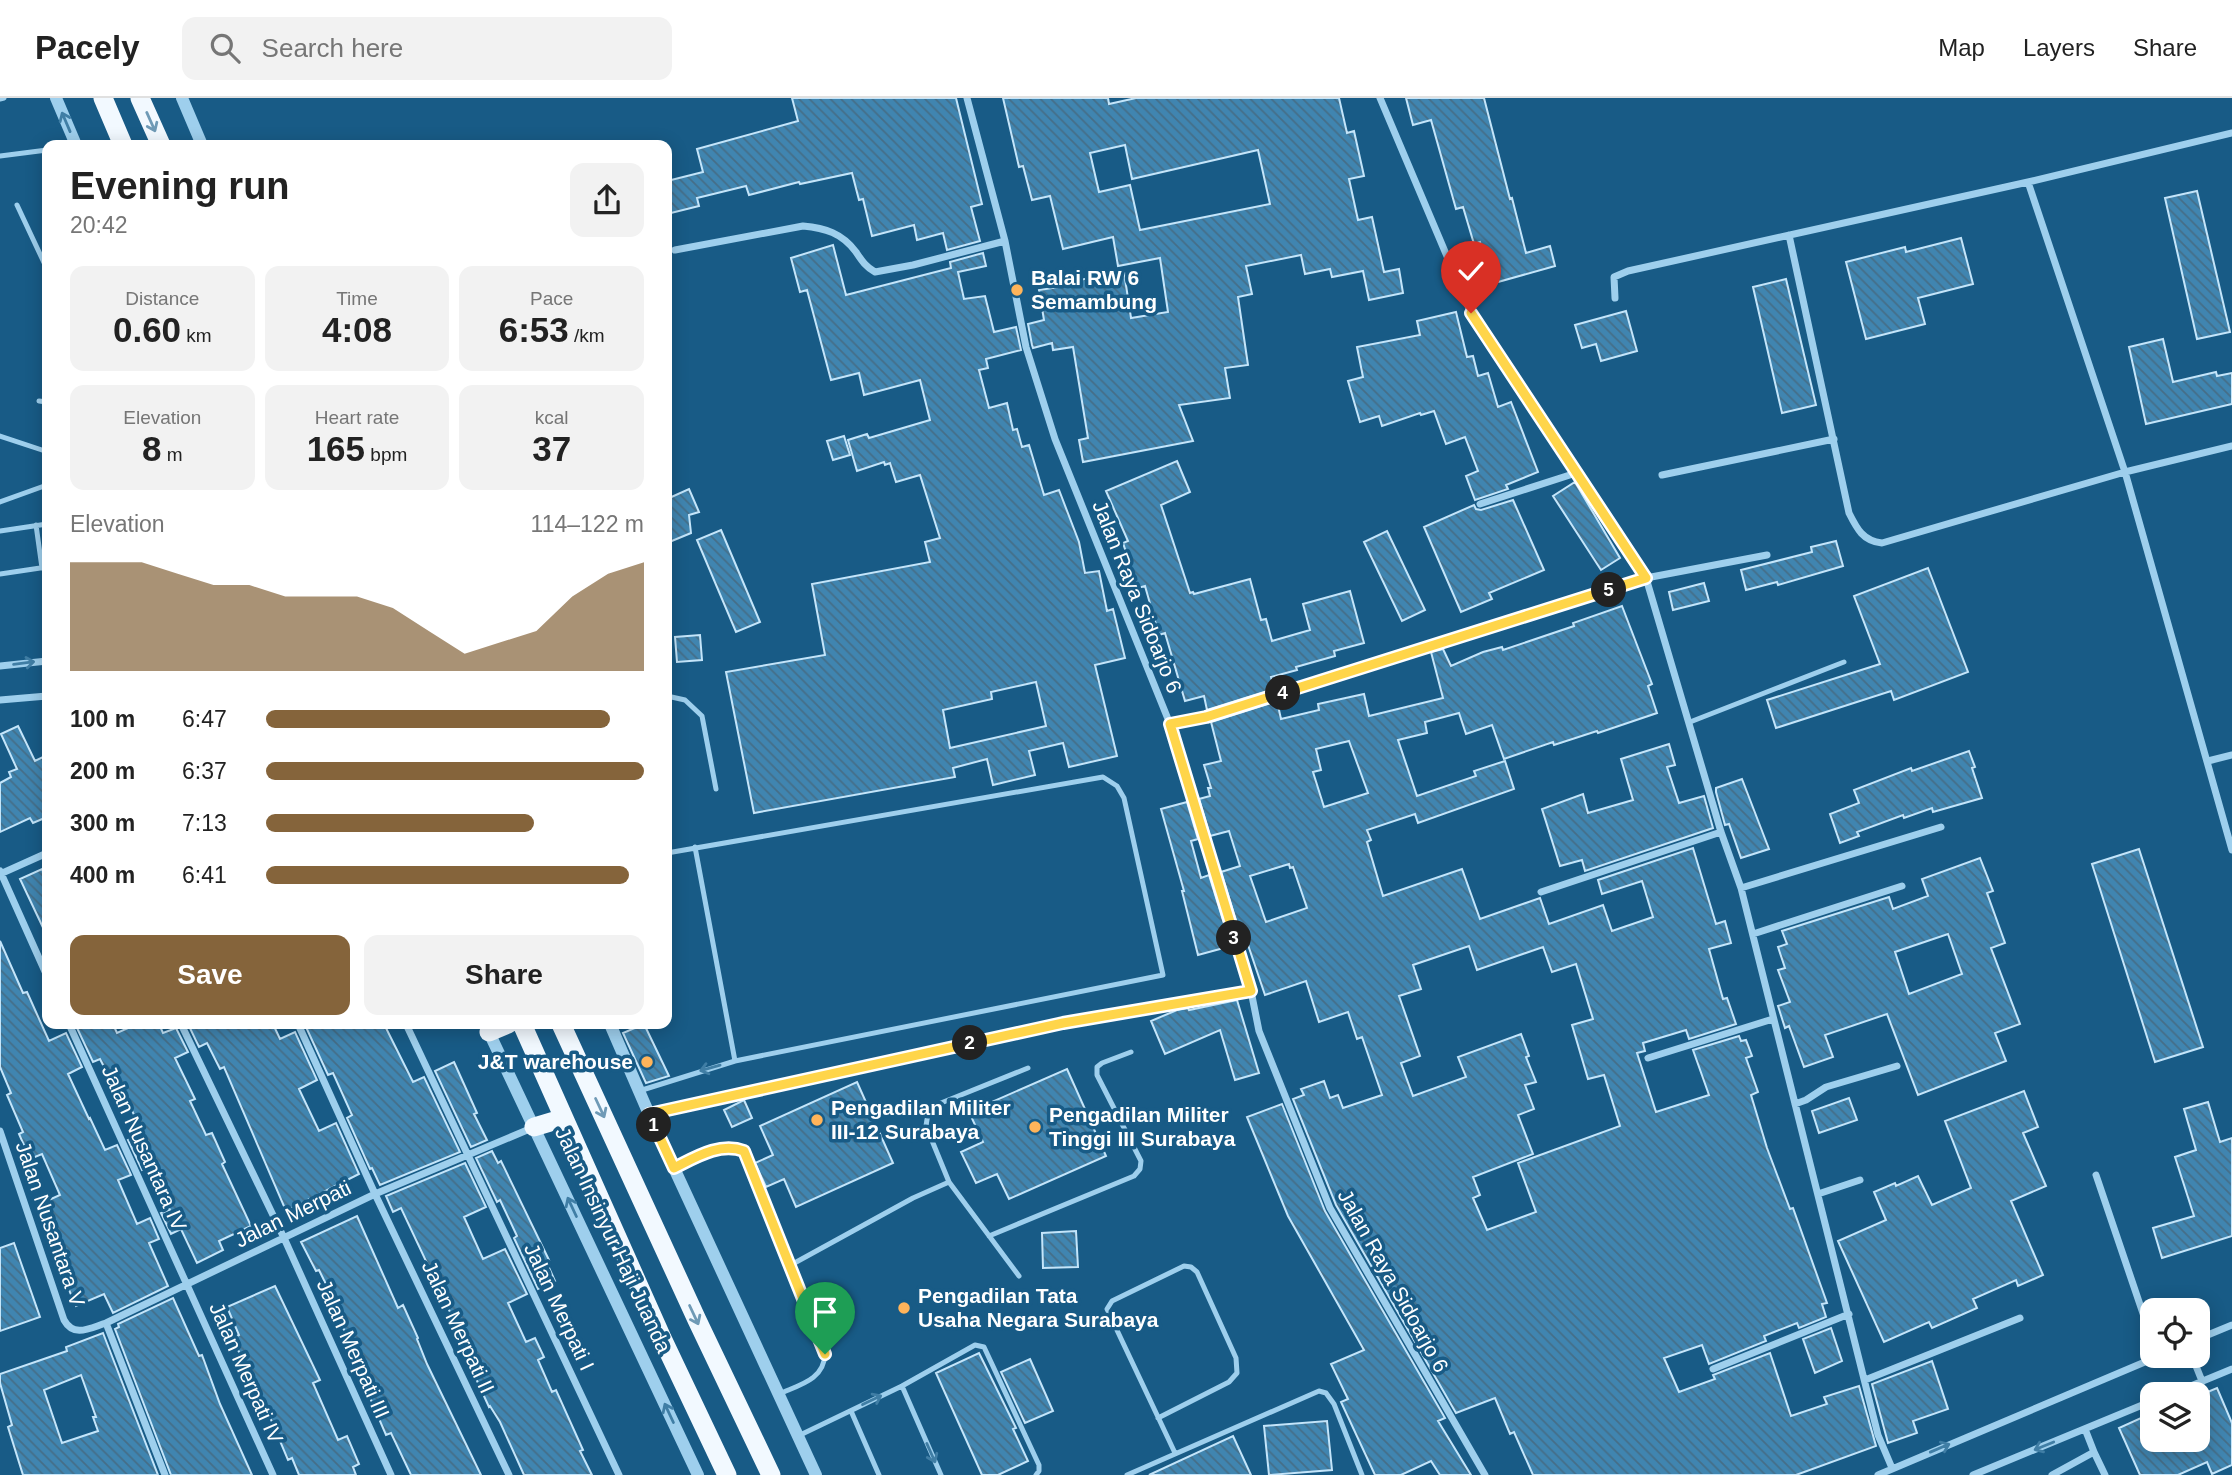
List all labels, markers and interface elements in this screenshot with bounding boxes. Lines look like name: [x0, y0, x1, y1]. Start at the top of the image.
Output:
search box: [182, 17, 672, 80]
text: Pacely: [35, 29, 140, 66]
icon: search: [206, 29, 244, 67]
text: Search here: [262, 33, 403, 63]
text: Map: [1938, 34, 1985, 61]
text: Layers: [2023, 34, 2095, 61]
text: Share: [2133, 34, 2197, 61]
one-way arrow: [145, 110, 158, 132]
one-way arrow: [59, 111, 72, 133]
button: share: [570, 163, 644, 237]
text: Evening run: [70, 165, 290, 207]
text: 20:42: [70, 212, 128, 238]
pin: [1441, 241, 1501, 313]
icon: check: [1452, 252, 1490, 290]
place label: Balai RW 6 Semambung: [1031, 266, 1157, 313]
marker: Balai RW 6 Semambung: [1009, 282, 1025, 298]
text: Distance: [125, 288, 199, 309]
text: Time: [336, 288, 378, 309]
text: Pace: [530, 288, 573, 309]
text: 0.60: [113, 310, 181, 349]
text: 4:08: [322, 310, 392, 349]
text: 6:53: [499, 310, 569, 349]
text: km: [181, 325, 212, 346]
text: /km: [569, 325, 605, 346]
text: Elevation: [123, 407, 201, 428]
text: Heart rate: [315, 407, 399, 428]
text: kcal: [535, 407, 569, 428]
text: 8: [142, 429, 162, 468]
text: 165: [307, 429, 365, 468]
text: 37: [532, 429, 571, 468]
text: m: [162, 444, 183, 465]
text: bpm: [365, 444, 407, 465]
street label: Jalan Raya Sidoarjo 6: [1088, 497, 1187, 696]
text: Elevation: [70, 511, 165, 537]
text: 114–122 m: [531, 511, 644, 537]
pin: 5: [1592, 573, 1626, 608]
text: 5: [1603, 579, 1614, 600]
one-way arrow: [12, 657, 34, 670]
pin: 4: [1266, 676, 1300, 710]
text: 4: [1277, 682, 1288, 703]
text: 100 m: [70, 706, 135, 732]
text: 6:47: [182, 706, 227, 732]
text: 200 m: [70, 758, 135, 784]
text: 6:37: [182, 758, 227, 784]
text: 300 m: [70, 810, 135, 836]
text: 7:13: [182, 810, 227, 836]
text: 400 m: [70, 862, 135, 888]
text: 6:41: [182, 862, 227, 888]
pin: 3: [1216, 920, 1252, 956]
text: 3: [1228, 927, 1239, 948]
button: Save: [70, 935, 350, 1015]
button: Share: [364, 935, 644, 1015]
pin: 2: [953, 1026, 988, 1060]
text: 2: [964, 1032, 975, 1053]
place label: J&T warehouse: [478, 1050, 633, 1073]
marker: J&T warehouse: [639, 1054, 655, 1070]
street label: Jalan Nusantara IV: [98, 1062, 191, 1234]
one-way arrow: [699, 1063, 721, 1076]
place label: Pengadilan Militer III-12 Surabaya: [831, 1096, 1011, 1143]
one-way arrow: [593, 1097, 607, 1118]
place label: Pengadilan Militer Tinggi III Surabaya: [1049, 1103, 1236, 1150]
pin: 1: [636, 1108, 672, 1142]
marker: Pengadilan Militer III-12 Surabaya: [809, 1112, 825, 1128]
text: 1: [648, 1114, 659, 1135]
marker: Pengadilan Militer Tinggi III Surabaya: [1027, 1119, 1043, 1135]
street label: Jalan Insinyur Haji Juanda: [551, 1123, 676, 1357]
street label: Jalan Nusantara V: [11, 1138, 89, 1309]
street label: Jalan Merpati: [231, 1176, 354, 1252]
street label: Jalan Raya Sidoarjo 6: [1334, 1185, 1453, 1376]
one-way arrow: [565, 1197, 578, 1218]
street label: Jalan Merpati I: [520, 1240, 599, 1374]
street label: Jalan Merpati II: [418, 1257, 499, 1397]
street label: Jalan Merpati III: [313, 1276, 394, 1422]
pin: [795, 1282, 855, 1354]
place label: Pengadilan Tata Usaha Negara Surabaya: [918, 1284, 1159, 1331]
icon: arrive: [806, 1293, 844, 1331]
map controls: [2140, 1298, 2210, 1452]
button: locate: [2140, 1298, 2210, 1368]
street label: Jalan Merpati IV: [205, 1299, 288, 1447]
marker: Pengadilan Tata Usaha Negara Surabaya: [896, 1300, 912, 1316]
one-way arrow: [688, 1304, 701, 1325]
button: layers: [2140, 1382, 2210, 1452]
one-way arrow: [861, 1393, 882, 1407]
one-way arrow: [662, 1403, 676, 1424]
one-way arrow: [2034, 1440, 2055, 1453]
one-way arrow: [1929, 1441, 1951, 1454]
one-way arrow: [925, 1442, 938, 1463]

